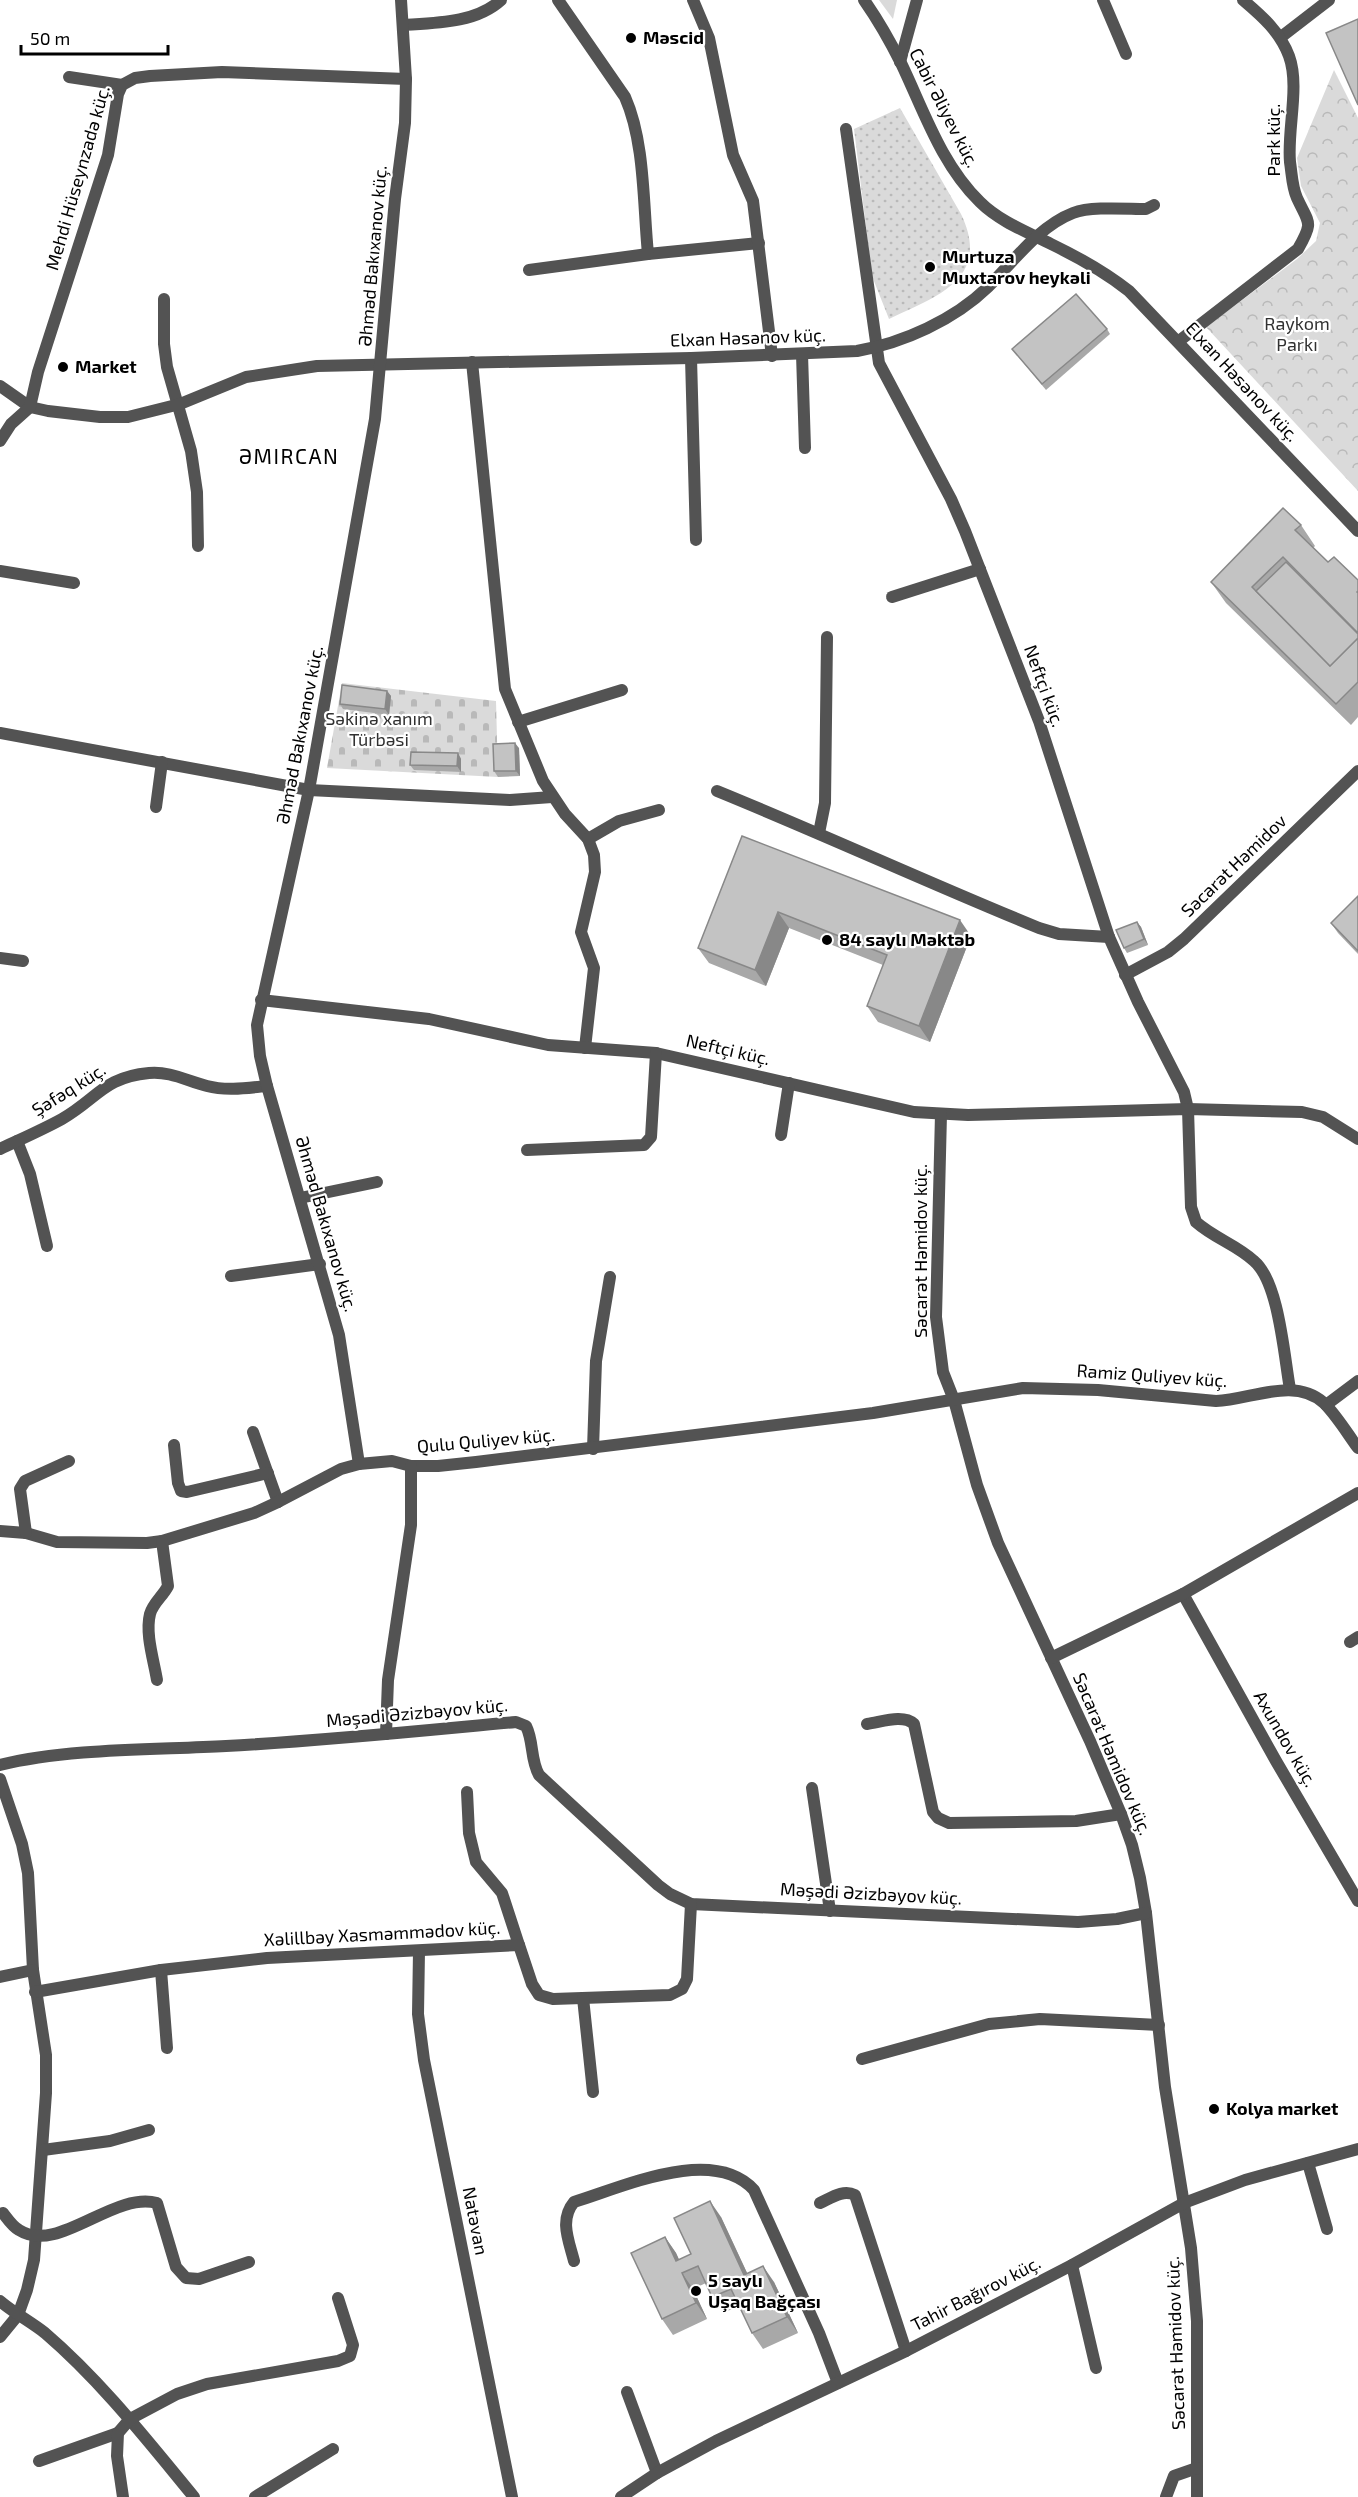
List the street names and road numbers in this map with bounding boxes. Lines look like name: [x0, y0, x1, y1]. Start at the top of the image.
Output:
street label: Cabir Əliyev küç.: [904, 44, 985, 172]
street label: Mehdi Hüseynzadə küç.: [40, 83, 115, 273]
street label: Park küç.: [1262, 104, 1285, 177]
street label: Əhməd Bakıxanov küç.: [353, 164, 392, 347]
street label: Elxan Həsənov küç.: [1181, 317, 1304, 447]
street label: Elxan Həsənov küç.: [670, 323, 826, 352]
street label: Neftçi küç.: [1019, 642, 1070, 730]
street label: Əhməd Bakıxanov küç.: [271, 643, 328, 826]
street label: Səcarət Həmidov: [1176, 809, 1291, 921]
street label: Neftçi küç.: [684, 1029, 772, 1070]
street label: Şəfəq küç.: [27, 1058, 110, 1121]
street label: Əhməd Bakıxanov küç.: [290, 1133, 363, 1314]
street label: Səcarət Həmidov küç.: [909, 1164, 932, 1338]
street label: Ramiz Quliyev küç.: [1076, 1359, 1228, 1392]
street label: Qulu Quliyev küç.: [416, 1423, 556, 1458]
street label: Səcarət Həmidov küç.: [1068, 1669, 1157, 1838]
street label: Axundov küç.: [1249, 1687, 1322, 1791]
street label: Məşədi Əzizbəyov küç.: [325, 1693, 509, 1732]
street label: Məşədi Əzizbəyov küç.: [779, 1877, 963, 1910]
street label: Xəlillbəy Xasməmmədov küç.: [263, 1916, 501, 1951]
street label: Natəvan: [459, 2185, 493, 2257]
street label: Tahir Bağırov küç.: [907, 2251, 1045, 2336]
street label: Səcarət Həmidov küç.: [1161, 2256, 1190, 2430]

